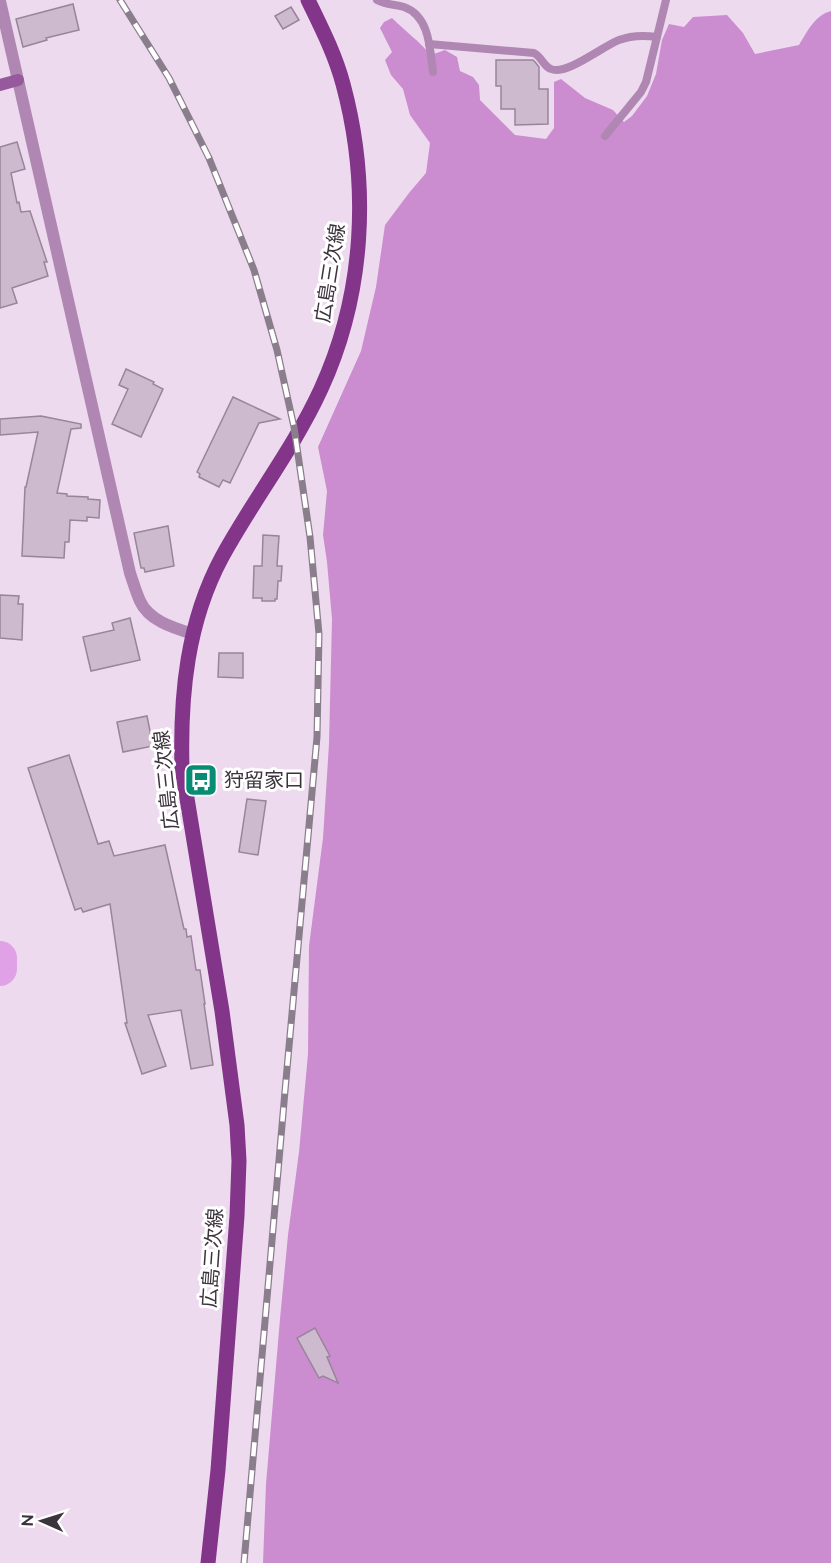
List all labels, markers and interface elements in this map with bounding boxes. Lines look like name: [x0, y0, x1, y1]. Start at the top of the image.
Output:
street label: 広島三次線: [310, 222, 350, 324]
street label: 広島三次線: [149, 729, 183, 831]
bus stop icon: 狩留家口: [183, 762, 219, 798]
place label: 狩留家口: [224, 768, 304, 792]
street label: 広島三次線: [197, 1207, 227, 1309]
north arrow: [12, 1491, 72, 1551]
text: N: [18, 1514, 37, 1527]

